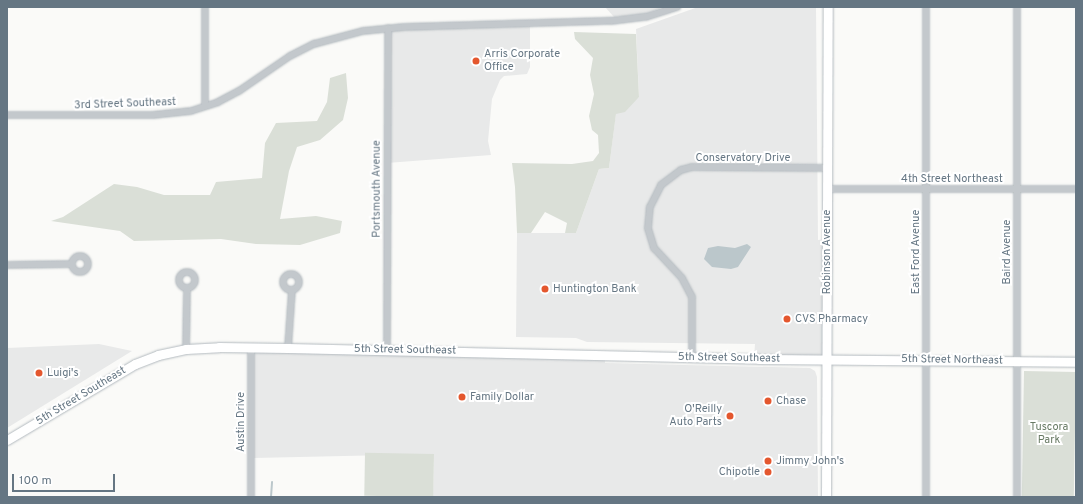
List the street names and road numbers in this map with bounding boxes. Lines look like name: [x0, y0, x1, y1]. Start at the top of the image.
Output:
street label: 3rd Street Southeast: [74, 96, 176, 112]
street label: Portsmouth Avenue: [370, 140, 384, 238]
street label: Conservatory Drive: [696, 151, 790, 165]
street label: 4th Street Northeast: [901, 172, 1003, 186]
street label: Robinson Avenue: [820, 209, 834, 295]
street label: East Ford Avenue: [909, 209, 923, 295]
street label: Baird Avenue: [1000, 219, 1014, 285]
street label: 5th Street Southeast: [354, 343, 456, 357]
street label: 5th Street Southeast: [678, 351, 780, 365]
street label: 5th Street Northeast: [901, 353, 1003, 367]
street label: 5th Street Southeast: [34, 364, 128, 428]
street label: Austin Drive: [234, 392, 248, 452]

